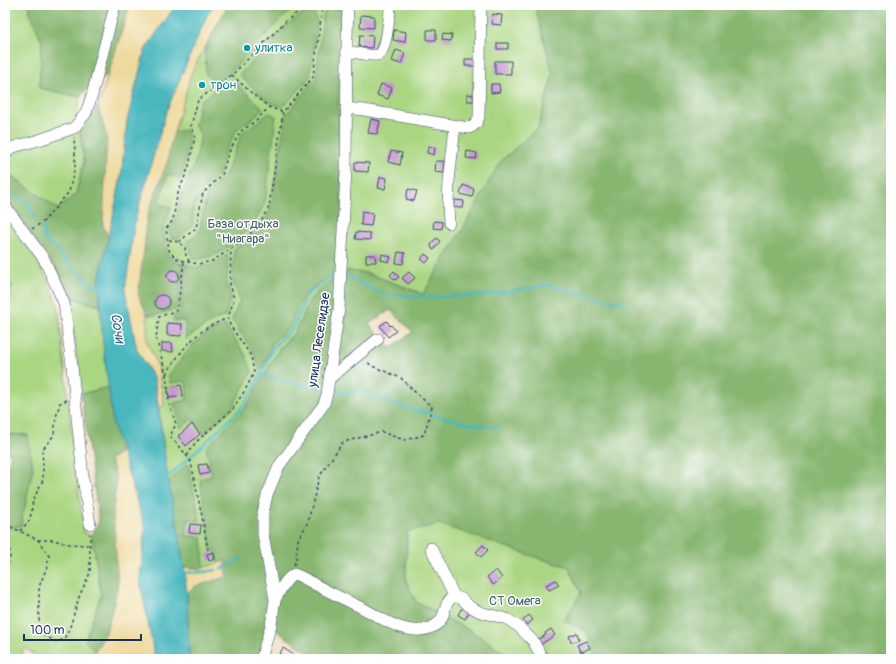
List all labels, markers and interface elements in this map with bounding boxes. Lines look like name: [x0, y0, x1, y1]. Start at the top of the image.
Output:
place label: улитка: [254, 40, 292, 56]
marker: улитка: [242, 43, 252, 53]
place label: трон: [210, 77, 236, 93]
marker: трон: [197, 80, 207, 90]
park label: База отдыха "Ниагара": [207, 216, 279, 247]
street label: улица Леселидзе: [304, 291, 334, 389]
water label: Сочи: [107, 312, 129, 346]
park label: СТ Омега: [489, 593, 541, 609]
scale bar: [24, 616, 141, 642]
text: 100 m: [30, 623, 65, 638]

